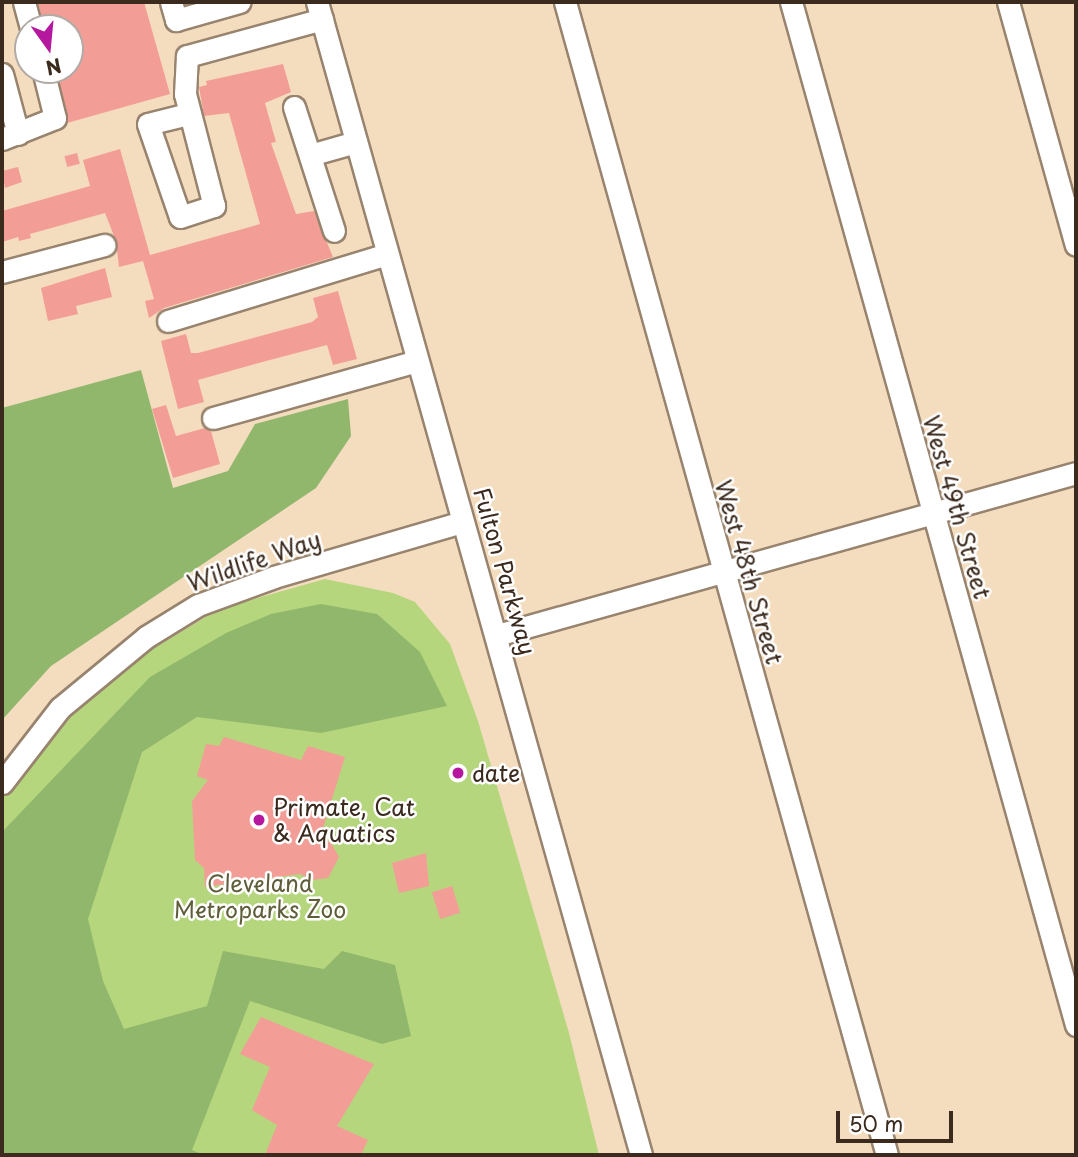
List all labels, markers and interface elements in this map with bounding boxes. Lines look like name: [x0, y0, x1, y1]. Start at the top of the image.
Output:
north arrow: [14, 14, 84, 84]
text: N: [43, 52, 65, 83]
street label: West 49th Street: [918, 413, 996, 601]
street label: West 48th Street: [710, 477, 788, 667]
street label: Fulton Parkway: [468, 484, 542, 658]
street label: Wildlife Way: [183, 525, 325, 597]
place label: date: [472, 759, 520, 787]
marker: date: [450, 765, 466, 781]
place label: Primate, Cat & Aquatics: [273, 793, 415, 847]
marker: Primate, Cat & Aquatics: [251, 812, 267, 828]
park label: Cleveland Metroparks Zoo: [172, 869, 348, 923]
scale bar: [840, 1098, 957, 1142]
text: 50 m: [849, 1107, 903, 1139]

